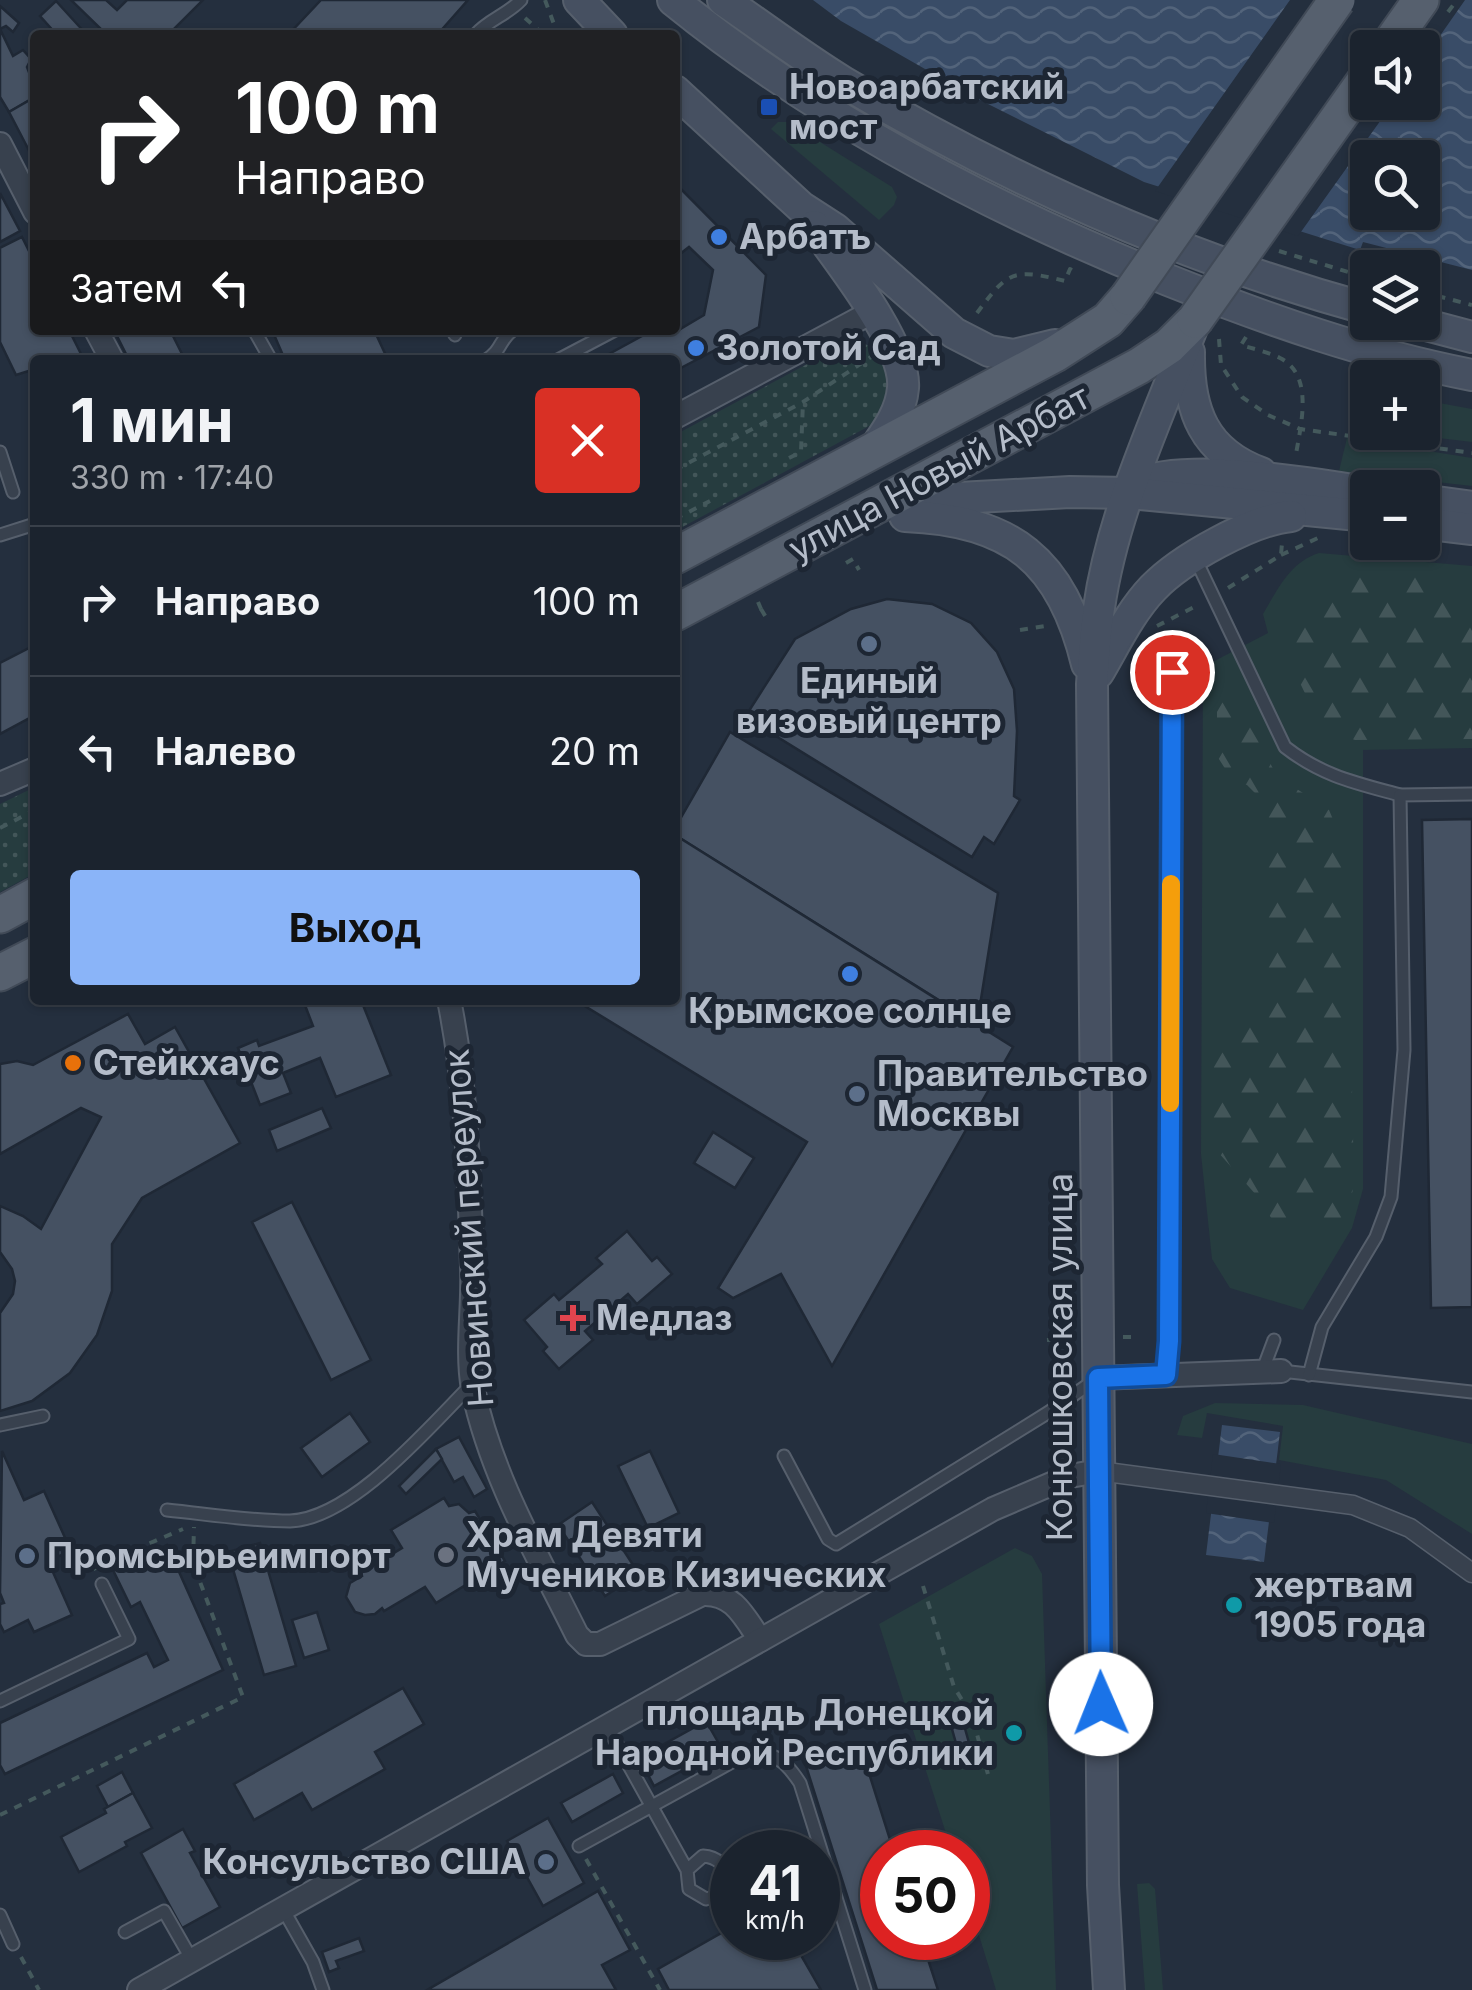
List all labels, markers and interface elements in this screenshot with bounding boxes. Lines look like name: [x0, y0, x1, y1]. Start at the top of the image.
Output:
map controls: [1350, 30, 1440, 560]
button: sound: [1350, 30, 1440, 120]
text: 100 m: [235, 65, 440, 150]
place label: Новоарбатский мост: [789, 65, 1064, 147]
icon: right: [70, 70, 200, 200]
marker: Новоарбатский мост: [758, 96, 780, 118]
button: search: [1350, 140, 1440, 230]
text: Направо: [235, 150, 426, 205]
place label: Арбатъ: [739, 215, 871, 257]
marker: Арбатъ: [708, 226, 730, 248]
button: layers: [1350, 250, 1440, 340]
icon: left: [203, 260, 258, 315]
text: Затем: [70, 265, 183, 311]
place label: Золотой Сад: [716, 326, 941, 368]
marker: Золотой Сад: [685, 337, 707, 359]
button: +: [1350, 360, 1440, 450]
street label: улица Новый Арбат: [781, 375, 1096, 569]
text: 1 мин: [70, 384, 234, 456]
button: close: [535, 388, 640, 493]
text: 330 m · 17:40: [70, 458, 274, 497]
button: −: [1350, 470, 1440, 560]
icon: right: [70, 574, 125, 629]
text: Направо: [155, 578, 320, 624]
text: 100 m: [533, 578, 640, 624]
pin: [1130, 630, 1215, 715]
marker: Единый визовый центр: [858, 633, 880, 655]
icon: arrive: [1145, 645, 1200, 700]
place label: Единый визовый центр: [736, 659, 1002, 741]
icon: left: [70, 724, 125, 779]
text: Налево: [155, 728, 296, 774]
text: 20 m: [549, 728, 640, 774]
button: Выход: [70, 870, 640, 985]
marker: Крымское солнце: [839, 963, 861, 985]
place label: Крымское солнце: [688, 989, 1012, 1031]
place label: Стейкхаус: [93, 1041, 280, 1083]
street label: Новинский переулок: [435, 1048, 501, 1408]
marker: Стейкхаус: [62, 1052, 84, 1074]
place label: Правительство Москвы: [877, 1052, 1148, 1134]
marker: Правительство Москвы: [846, 1083, 868, 1105]
street label: Конюшковская улица: [1038, 1173, 1080, 1541]
place label: Медлаз: [596, 1296, 732, 1338]
marker: Медлаз: [560, 1305, 586, 1331]
place label: Храм Девяти Мучеников Кизических: [466, 1513, 887, 1595]
place label: Промсырьеимпорт: [47, 1534, 391, 1576]
marker: Храм Девяти Мучеников Кизических: [435, 1544, 457, 1566]
marker: Промсырьеимпорт: [16, 1545, 38, 1567]
place label: жертвам 1905 года: [1254, 1563, 1426, 1645]
marker: жертвам 1905 года: [1223, 1594, 1245, 1616]
position arrow: [1049, 1652, 1153, 1756]
place label: площадь Донецкой Народной Республики: [595, 1691, 994, 1773]
marker: площадь Донецкой Народной Республики: [1003, 1722, 1025, 1744]
speed limit sign: 50: [860, 1830, 990, 1960]
place label: Консульство США: [202, 1840, 526, 1882]
marker: Консульство США: [535, 1851, 557, 1873]
text: 41: [748, 1853, 802, 1913]
text: km/h: [745, 1905, 805, 1935]

